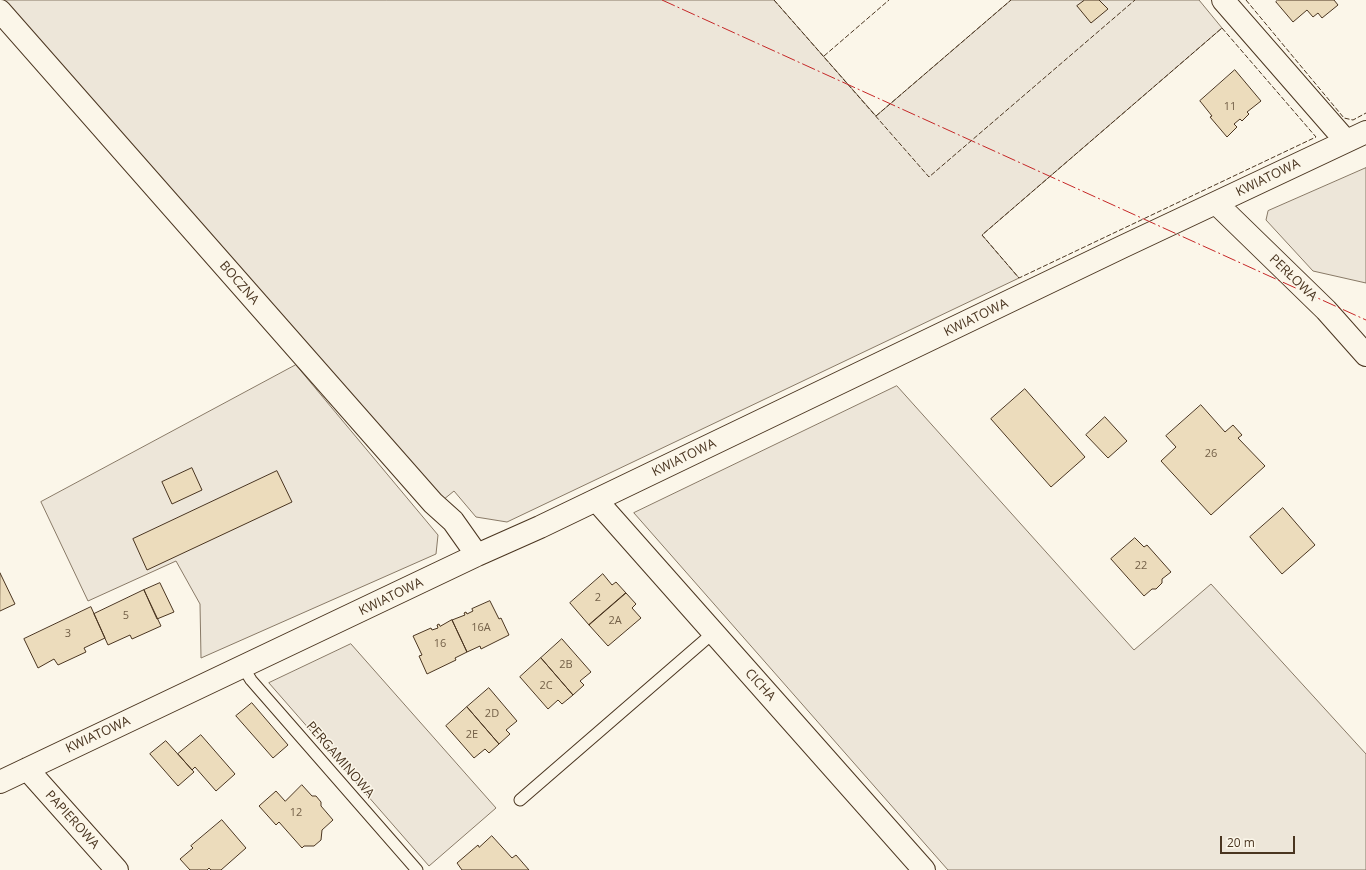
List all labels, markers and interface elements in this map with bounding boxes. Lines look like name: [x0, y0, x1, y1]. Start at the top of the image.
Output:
house number: 11: [1224, 100, 1236, 114]
street label: KWIATOWA: [1233, 156, 1303, 200]
street label: PERŁOWA: [1266, 251, 1320, 305]
street label: BOCZNA: [216, 258, 262, 308]
street label: KWIATOWA: [941, 296, 1011, 340]
street label: KWIATOWA: [649, 436, 719, 480]
house number: 26: [1205, 447, 1217, 461]
house number: 22: [1135, 559, 1147, 573]
street label: KWIATOWA: [356, 575, 426, 619]
house number: 2: [595, 591, 601, 605]
house number: 5: [123, 609, 129, 623]
house number: 2A: [608, 614, 622, 628]
house number: 16A: [471, 621, 491, 635]
house number: 3: [65, 627, 71, 641]
house number: 16: [434, 637, 446, 651]
house number: 2B: [559, 658, 573, 672]
street label: CICHA: [742, 666, 778, 704]
house number: 2C: [539, 679, 553, 693]
house number: 2D: [485, 707, 499, 721]
street label: KWIATOWA: [63, 713, 133, 757]
street label: PERGAMINOWA: [303, 719, 377, 801]
house number: 2E: [466, 728, 478, 742]
street label: PAPIEROWA: [42, 788, 102, 852]
house number: 12: [290, 806, 302, 820]
scale bar: [1222, 828, 1297, 854]
text: 20 m: [1227, 834, 1255, 851]

